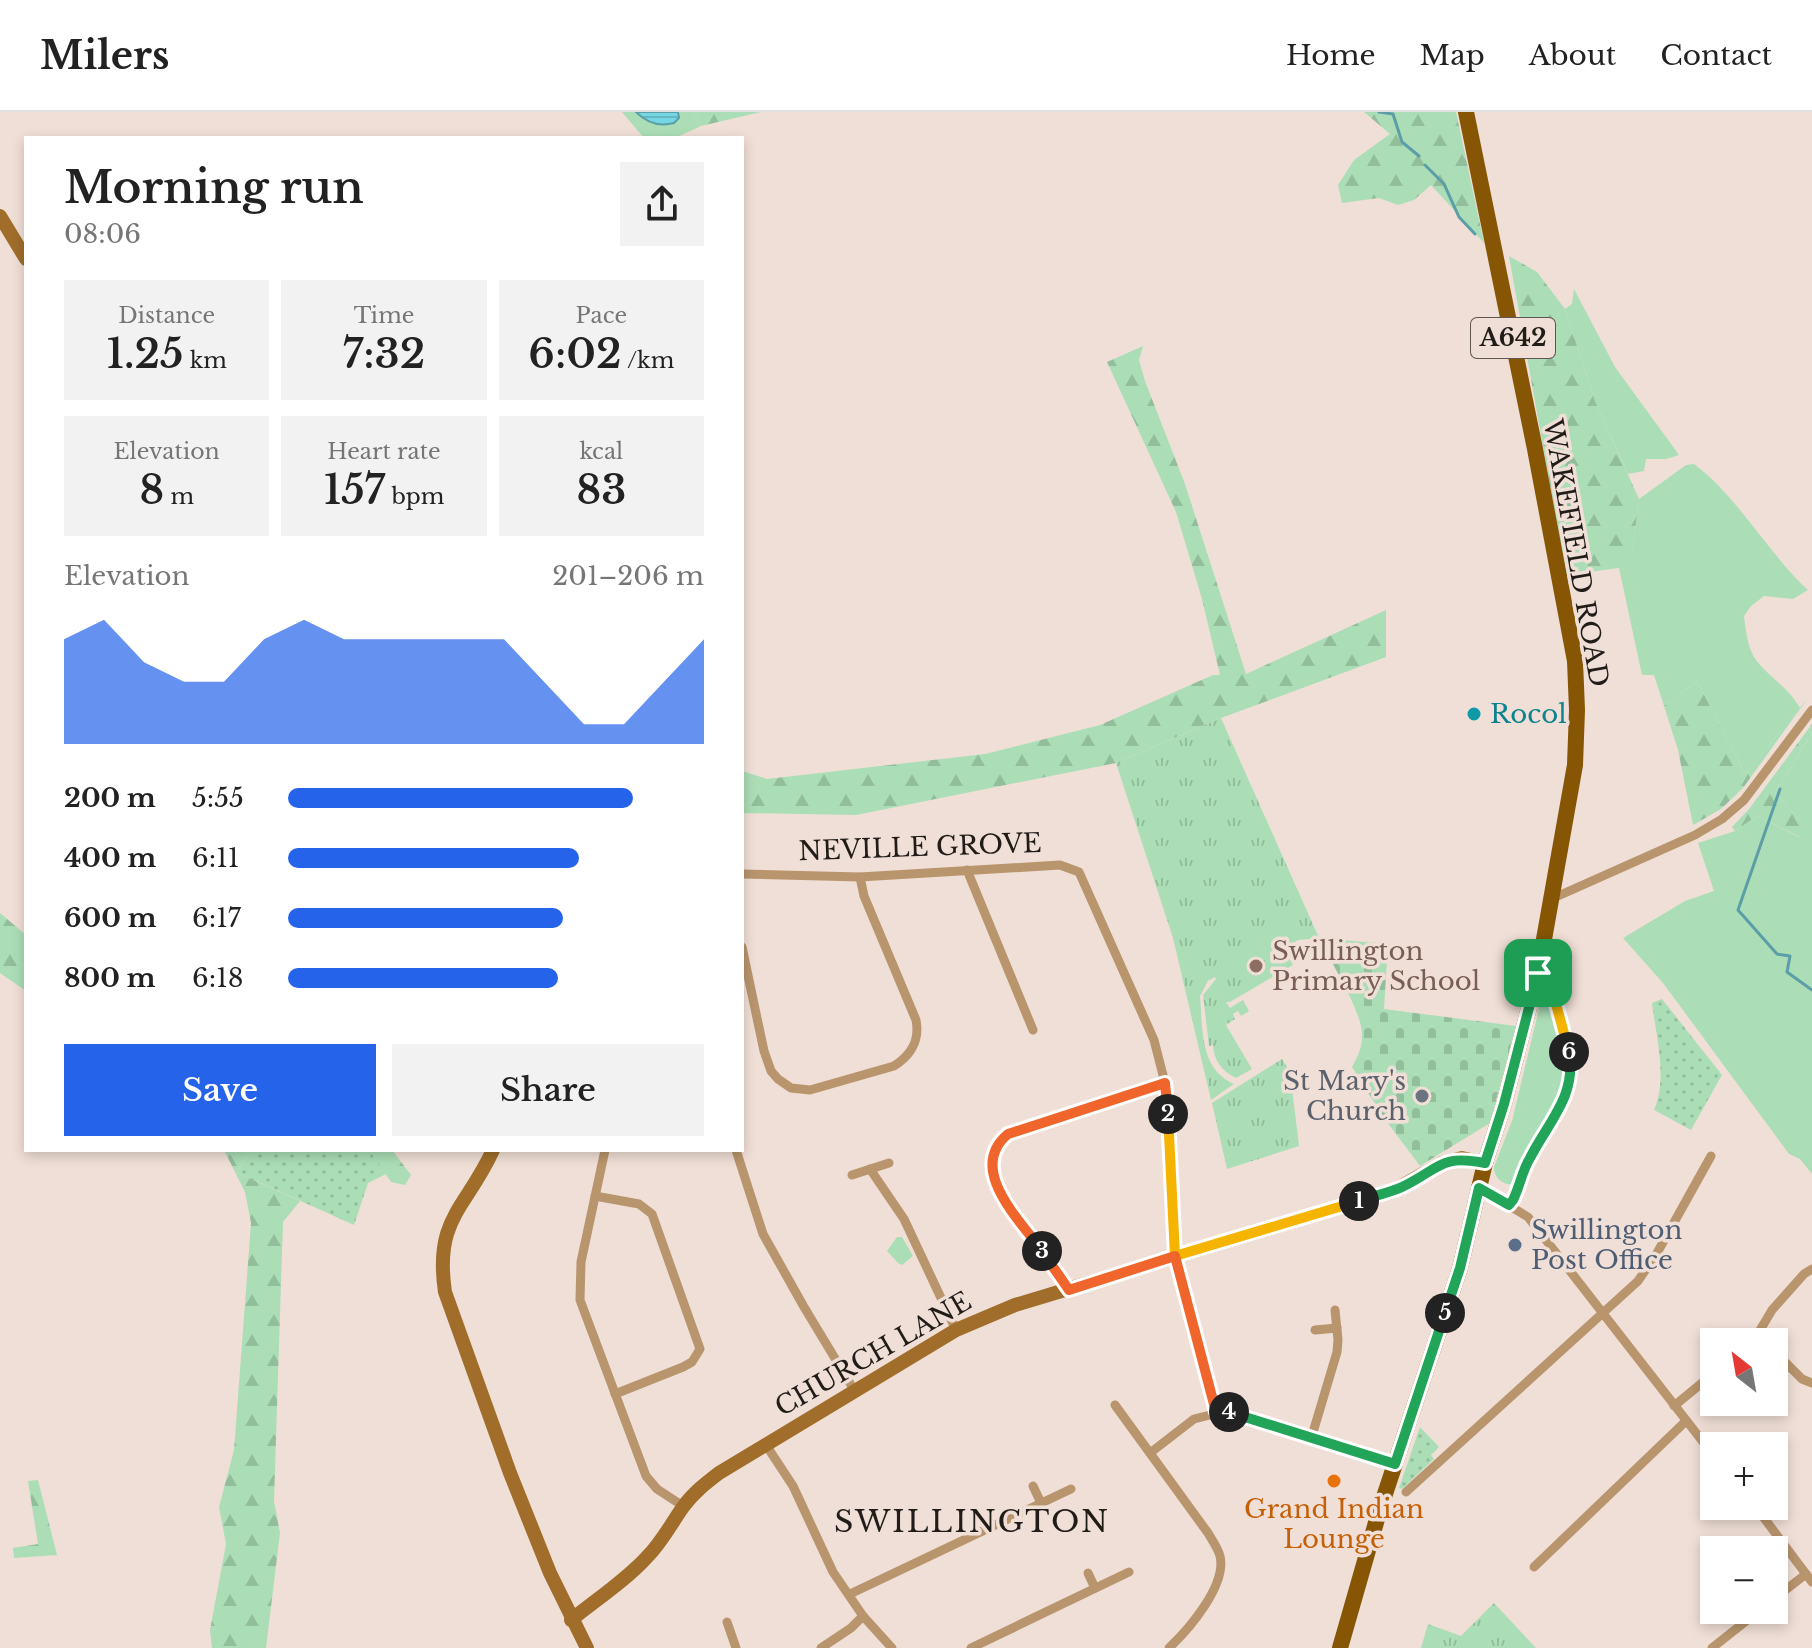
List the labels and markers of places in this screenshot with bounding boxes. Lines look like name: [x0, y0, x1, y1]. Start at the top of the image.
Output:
place label: Rocol: [1490, 698, 1567, 730]
marker: Rocol: [1465, 705, 1483, 723]
place label: Swillington Primary School: [1272, 935, 1480, 997]
pin: [1504, 939, 1572, 1007]
marker: Swillington Primary School: [1247, 957, 1265, 975]
pin: 6: [1549, 1032, 1589, 1072]
place label: St Mary's Church: [1283, 1065, 1406, 1127]
marker: St Mary's Church: [1413, 1087, 1431, 1105]
pin: 2: [1148, 1094, 1188, 1134]
pin: 1: [1339, 1181, 1379, 1221]
place label: Swillington Post Office: [1531, 1214, 1682, 1276]
pin: 3: [1022, 1231, 1062, 1271]
marker: Swillington Post Office: [1506, 1236, 1524, 1254]
pin: 5: [1425, 1293, 1465, 1333]
pin: 4: [1209, 1392, 1249, 1432]
marker: Grand Indian Lounge: [1325, 1472, 1343, 1490]
place label: Grand Indian Lounge: [1244, 1493, 1424, 1555]

